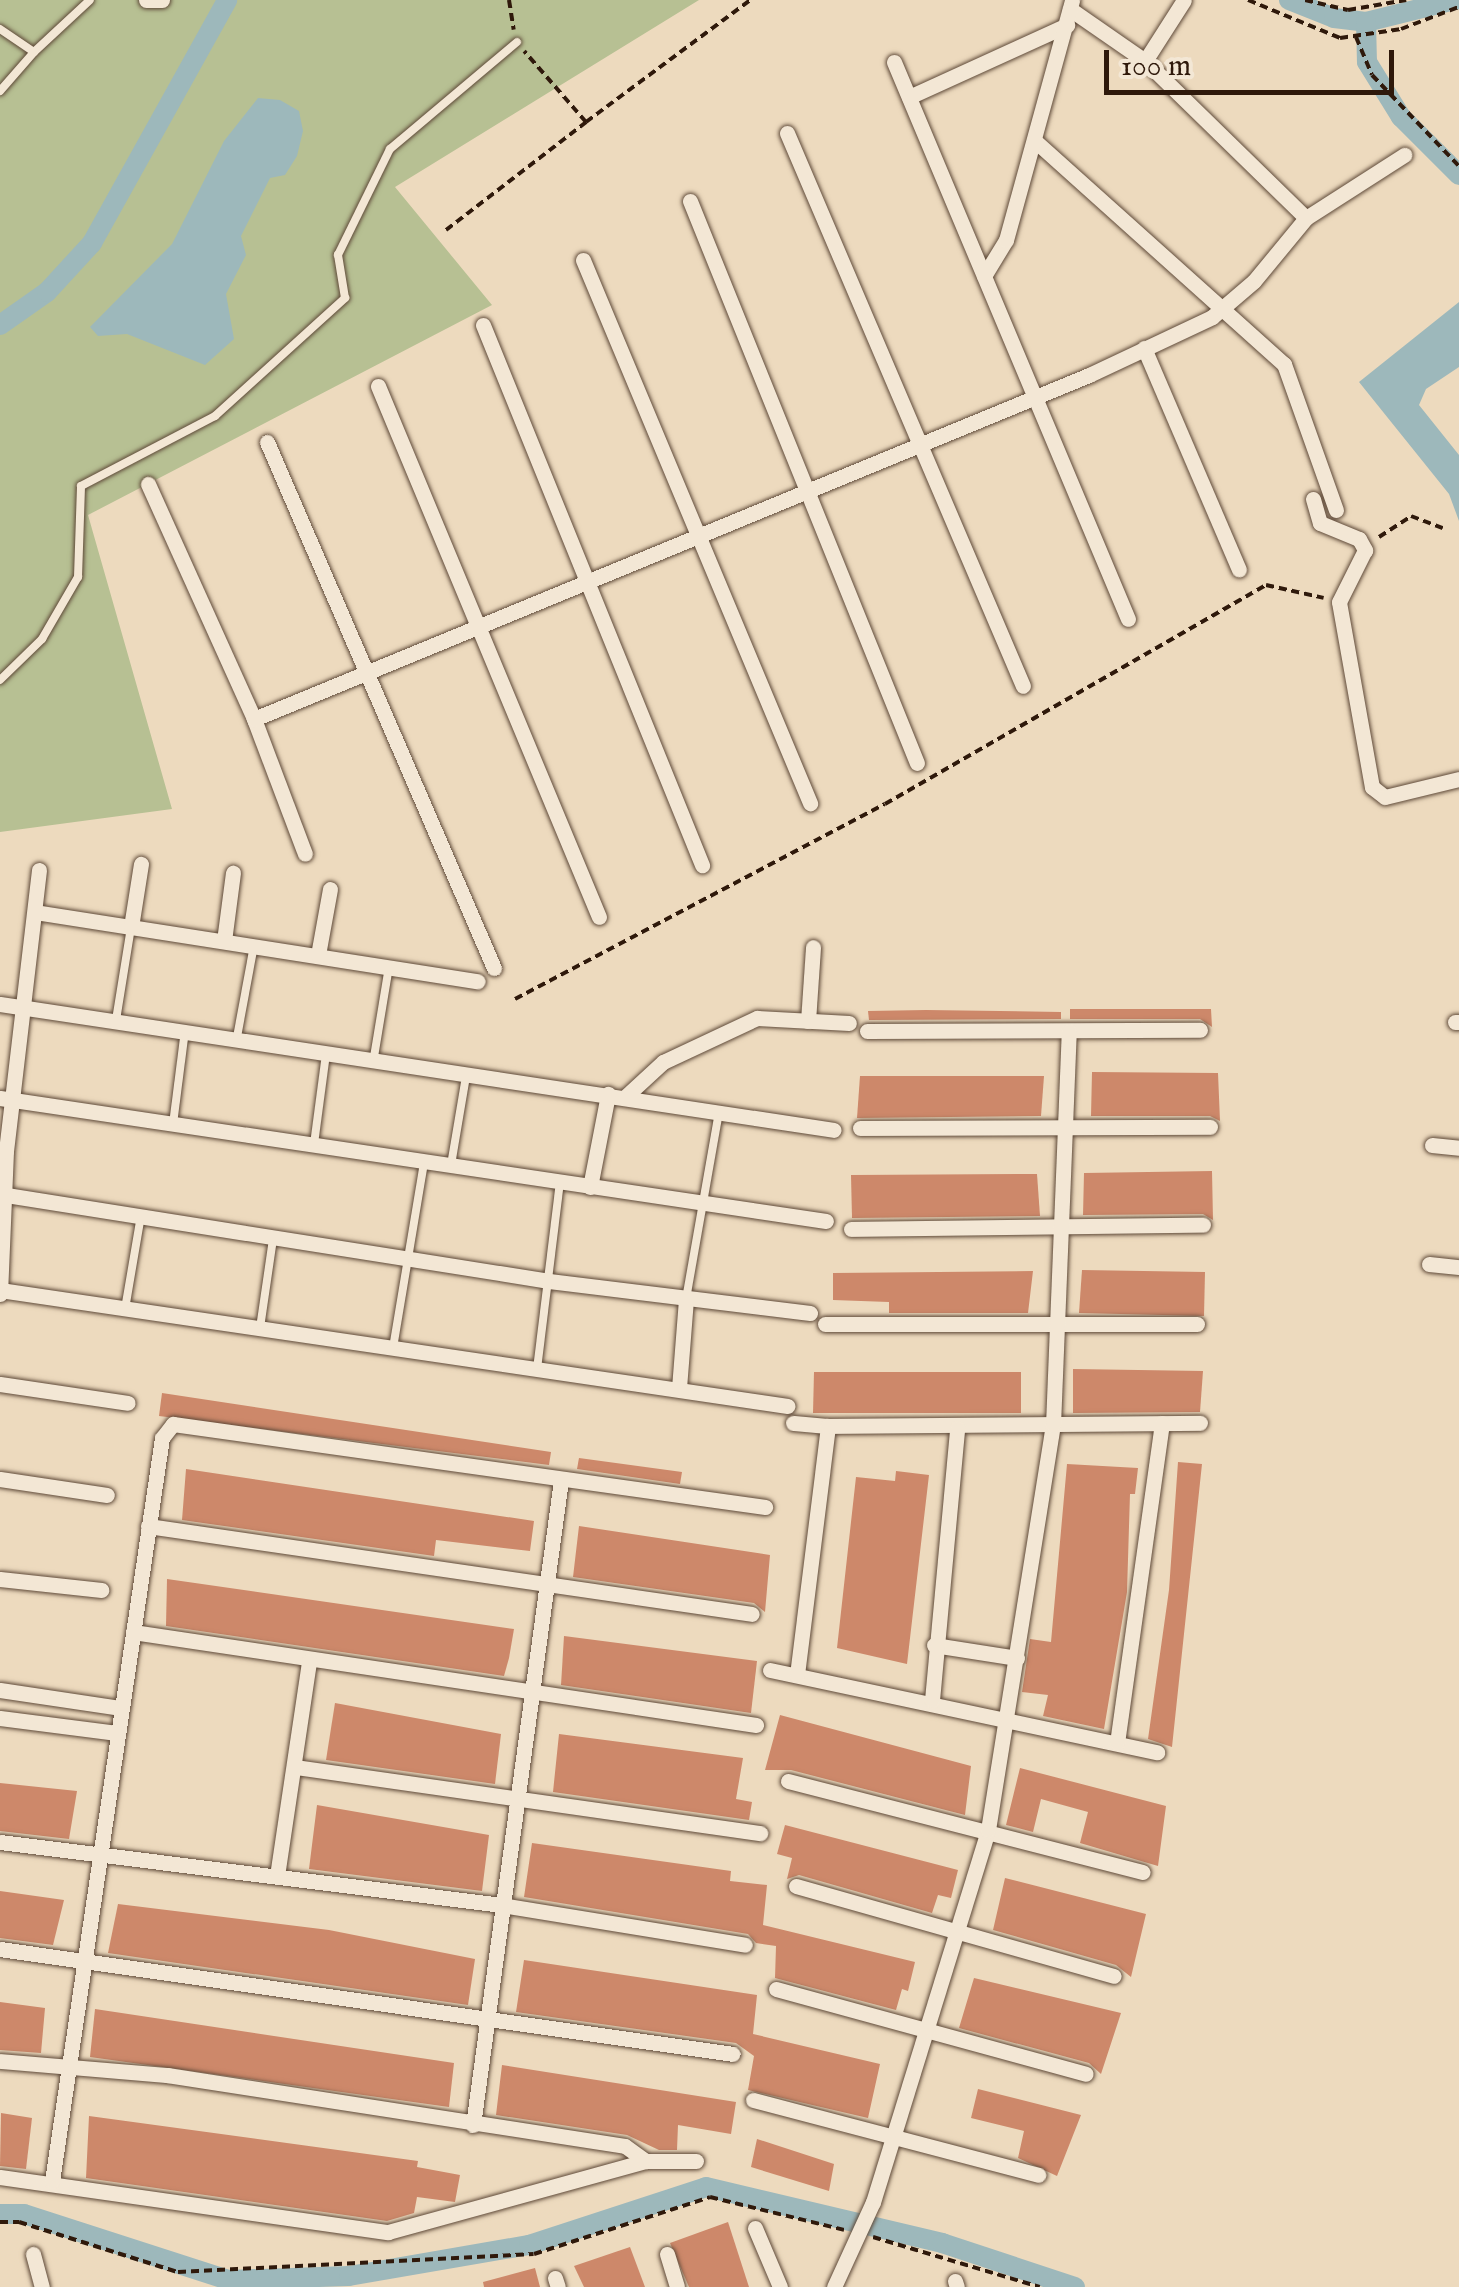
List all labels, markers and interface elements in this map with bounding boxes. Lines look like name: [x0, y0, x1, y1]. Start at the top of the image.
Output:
scale bar: [1109, 30, 1399, 92]
text: 100 m: [1121, 48, 1191, 86]

